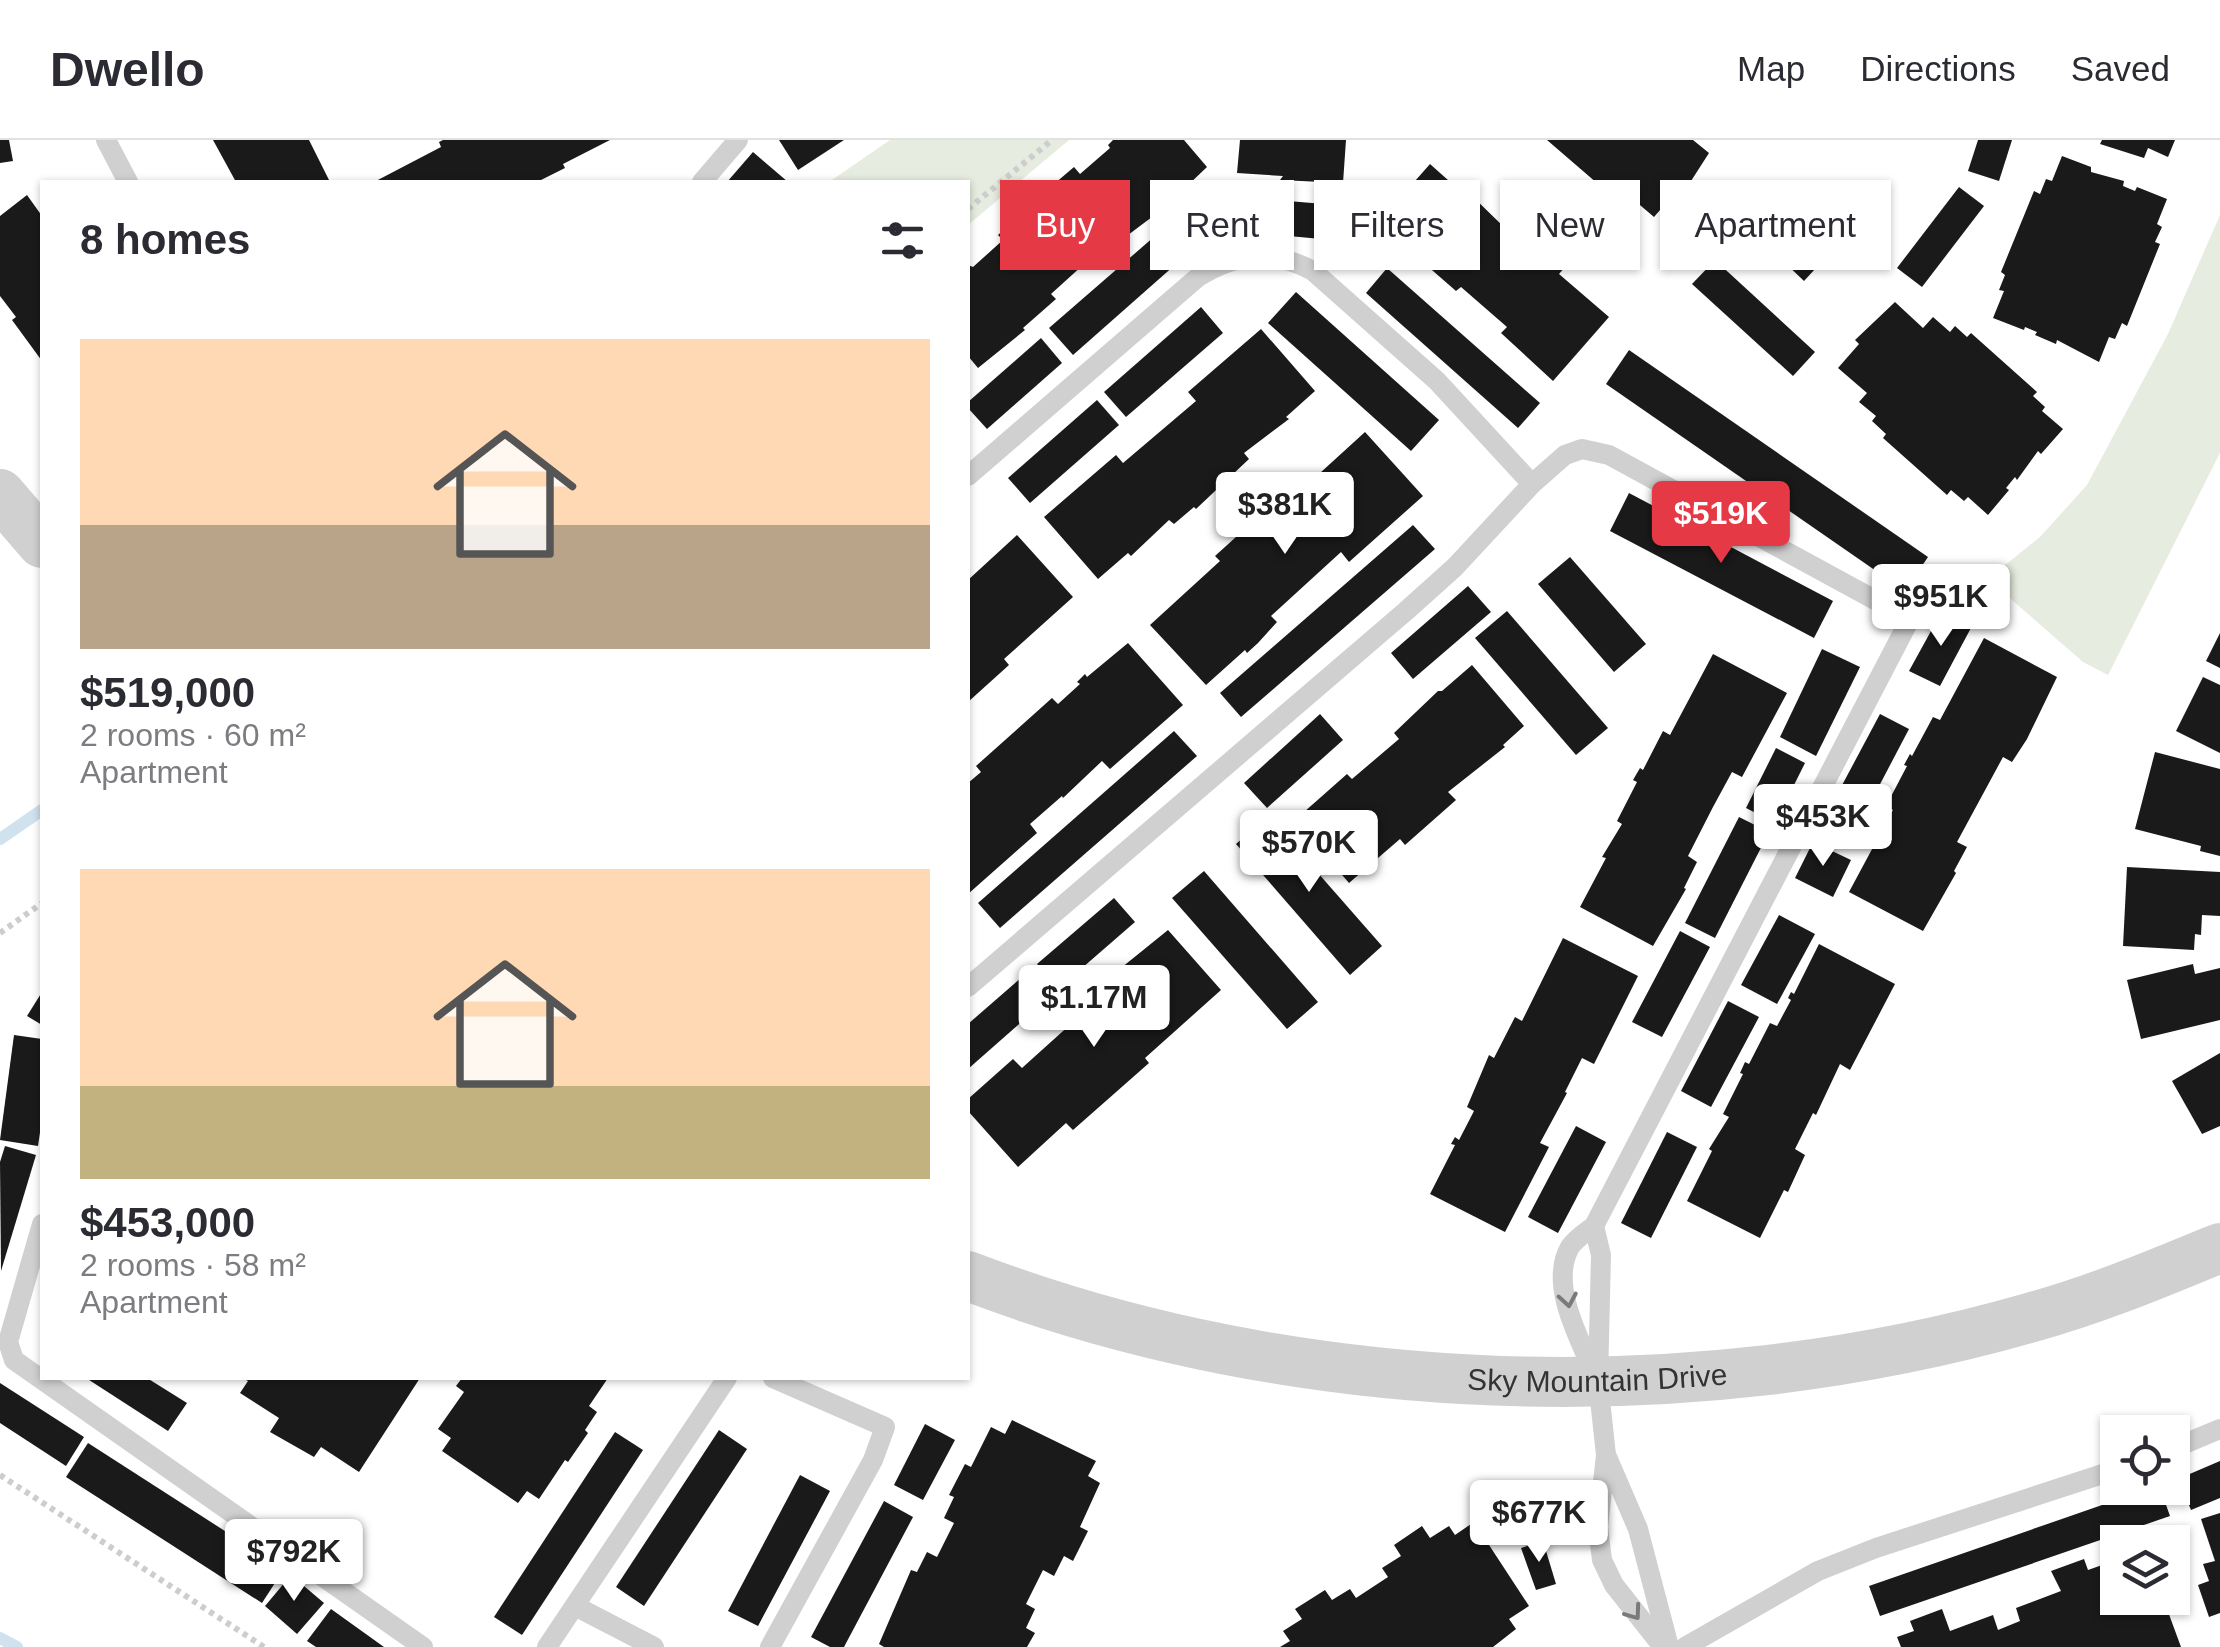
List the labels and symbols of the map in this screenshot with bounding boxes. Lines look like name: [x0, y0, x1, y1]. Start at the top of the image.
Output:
pin: $381K: [1215, 472, 1355, 557]
pin: $519K: [1651, 481, 1791, 566]
pin: $951K: [1871, 564, 2011, 649]
pin: $453K: [1753, 784, 1893, 869]
pin: $570K: [1239, 810, 1379, 895]
pin: $1.17M: [1013, 965, 1175, 1050]
one-way arrow: [1557, 1292, 1578, 1308]
street label: Sky Mountain Drive: [1467, 1357, 1729, 1398]
pin: $677K: [1469, 1480, 1609, 1565]
pin: $792K: [224, 1519, 364, 1604]
one-way arrow: [1623, 1602, 1640, 1620]

